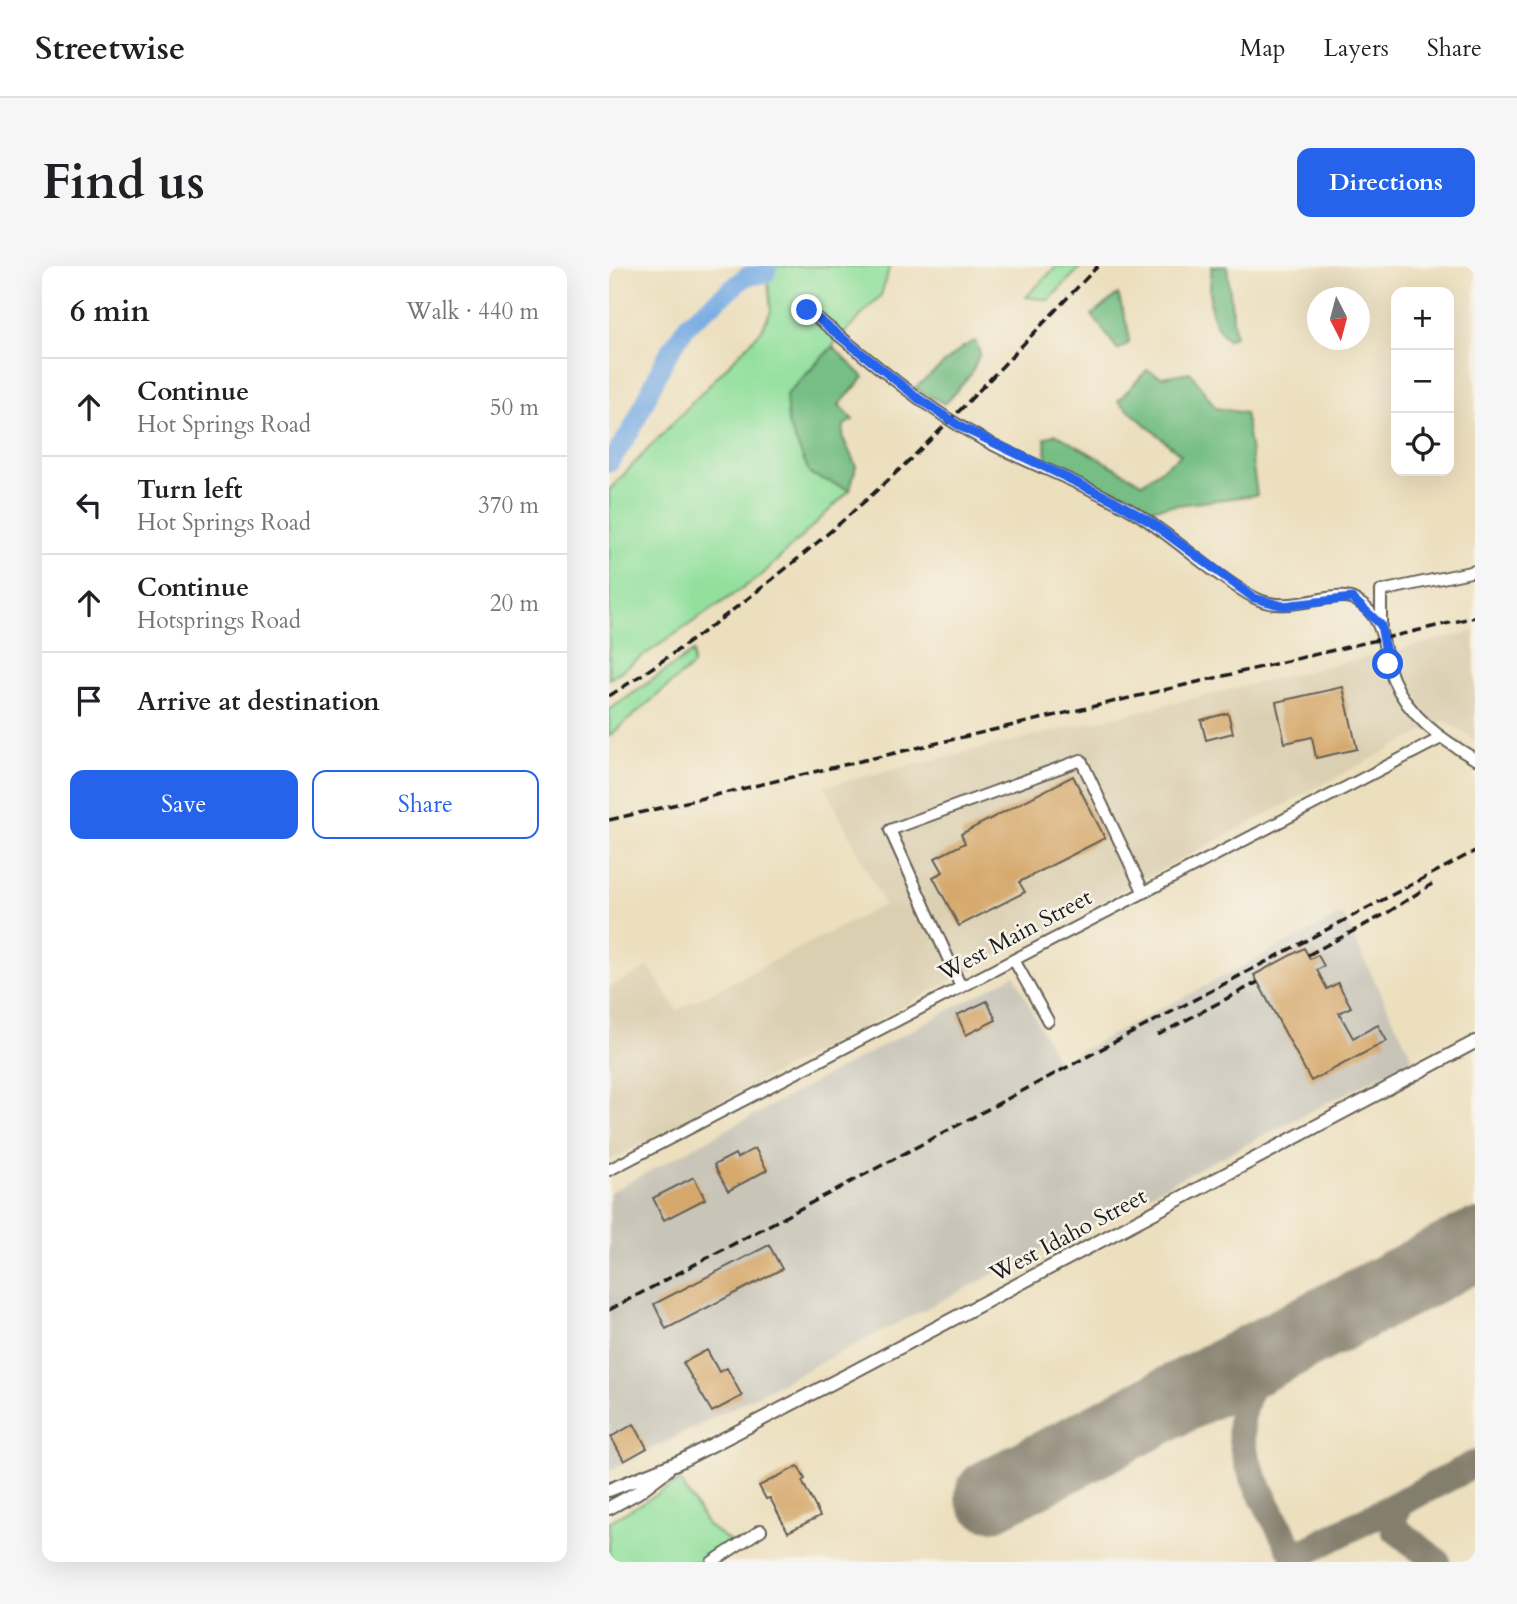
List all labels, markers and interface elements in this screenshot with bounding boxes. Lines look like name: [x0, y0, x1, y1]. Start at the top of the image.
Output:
text: Streetwise: [35, 26, 185, 71]
text: Map: [1240, 32, 1286, 65]
text: Layers: [1324, 32, 1389, 65]
text: Share: [1427, 32, 1482, 65]
button: Directions: [1297, 148, 1475, 217]
text: Find us: [42, 149, 205, 216]
north arrow: [1307, 287, 1370, 350]
map controls: [1391, 287, 1454, 476]
button: +: [1391, 287, 1454, 350]
text: 6 min: [70, 291, 150, 332]
route end: [791, 294, 822, 325]
text: Walk · 440 m: [406, 296, 539, 327]
button: −: [1391, 350, 1454, 413]
text: Continue: [137, 374, 249, 409]
icon: ahead: [70, 388, 108, 426]
text: 50 m: [490, 392, 539, 423]
text: Hot Springs Road: [137, 409, 311, 440]
button: locate: [1391, 413, 1454, 476]
text: Turn left: [137, 472, 242, 507]
icon: left: [70, 486, 108, 524]
text: 370 m: [478, 490, 539, 521]
text: Hot Springs Road: [137, 507, 311, 538]
text: Continue: [137, 570, 249, 605]
icon: ahead: [70, 584, 108, 622]
text: 20 m: [490, 588, 539, 619]
text: Hotsprings Road: [137, 605, 301, 636]
route start: [1372, 648, 1403, 679]
icon: arrive: [70, 682, 108, 720]
text: Arrive at destination: [137, 684, 380, 719]
button: Save: [70, 770, 298, 839]
button: Share: [312, 770, 539, 839]
street label: West Main Street: [932, 881, 1097, 989]
street label: West Idaho Street: [983, 1181, 1152, 1290]

